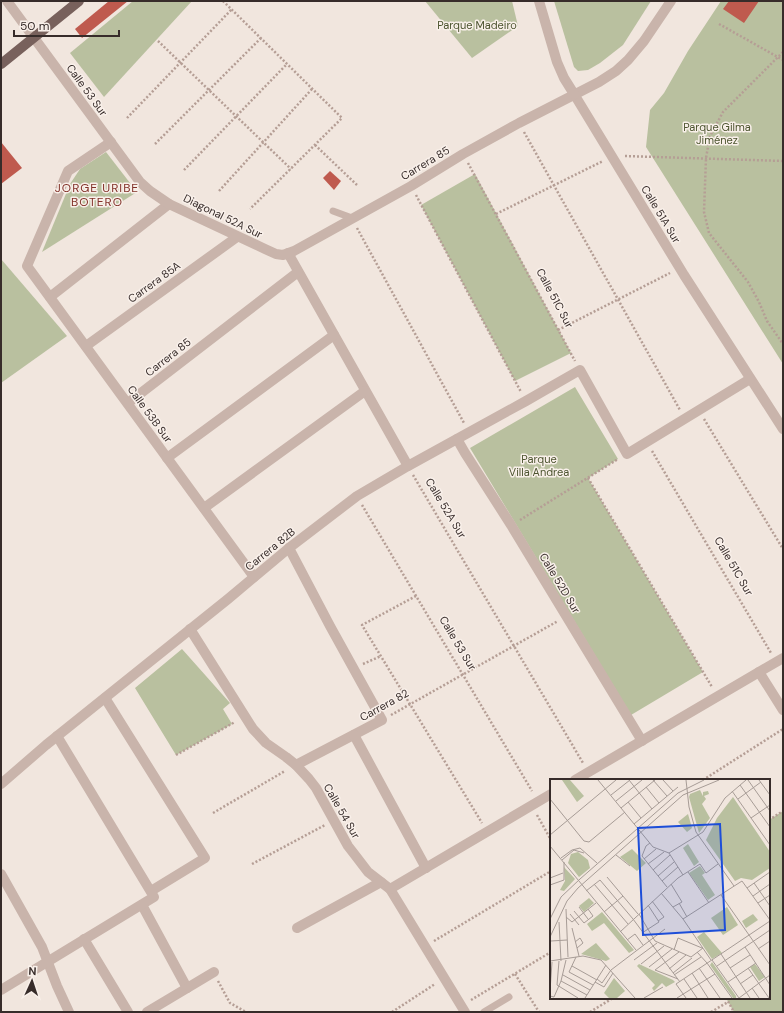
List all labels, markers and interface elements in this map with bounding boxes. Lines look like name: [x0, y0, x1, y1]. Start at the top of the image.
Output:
scale bar: [14, 12, 119, 38]
text: 50 m: [20, 18, 49, 34]
park label: Parque Madeiro: [437, 18, 517, 32]
street label: Calle 53 Sur: [63, 61, 111, 119]
park label: Parque Gilma Jiménez: [683, 120, 751, 147]
street label: Carrera 85: [398, 143, 452, 183]
district label: JORGE URIBE BOTERO: [55, 180, 139, 210]
street label: Calle 51A Sur: [638, 183, 684, 245]
street label: Diagonal 52A Sur: [181, 191, 265, 241]
street label: Carrera 85A: [125, 258, 183, 306]
street label: Calle 51C Sur: [533, 266, 577, 330]
street label: Carrera 85: [142, 335, 194, 379]
street label: Calle 53B Sur: [125, 383, 175, 445]
park label: Parque Villa Andrea: [509, 452, 569, 479]
street label: Calle 52A Sur: [423, 475, 469, 541]
street label: Carrera 82B: [242, 524, 298, 573]
street label: Calle 51C Sur: [712, 534, 756, 598]
street label: Calle 52D Sur: [536, 550, 584, 616]
street label: Calle 53 Sur: [436, 613, 480, 673]
street label: Carrera 82: [357, 686, 411, 724]
inset map: [550, 779, 770, 999]
street label: Calle 54 Sur: [321, 781, 363, 841]
north arrow: [12, 961, 52, 1001]
text: N: [28, 964, 37, 978]

